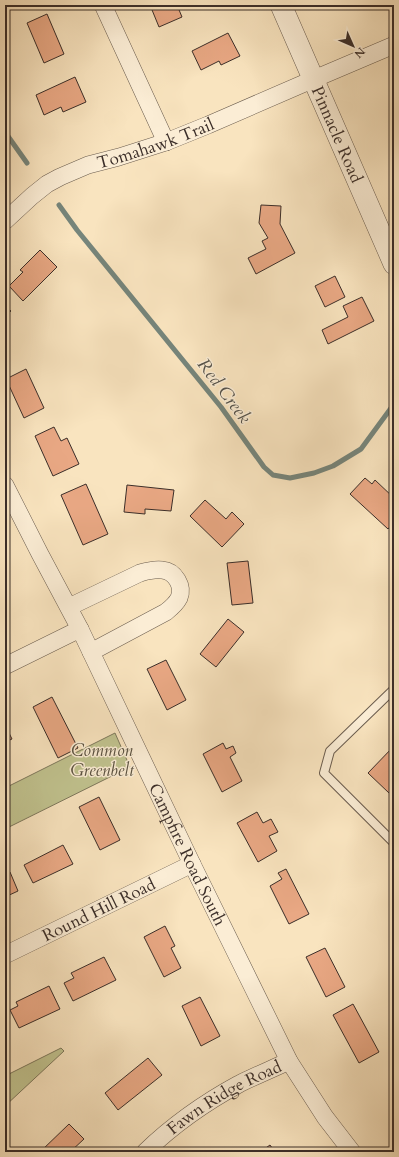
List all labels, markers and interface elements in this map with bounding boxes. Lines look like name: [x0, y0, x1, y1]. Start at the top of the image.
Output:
north arrow: [333, 26, 373, 66]
text: N: [351, 44, 368, 62]
street label: Pinnacle Road: [306, 82, 369, 186]
street label: Tomahawk Trail: [94, 112, 218, 174]
water label: Red Creek: [191, 353, 257, 429]
park label: Common Greenbelt: [70, 739, 135, 782]
street label: Campfire Road South: [144, 779, 232, 930]
street label: Round Hill Road: [38, 872, 159, 947]
street label: Fawn Ridge Road: [162, 1055, 285, 1140]

